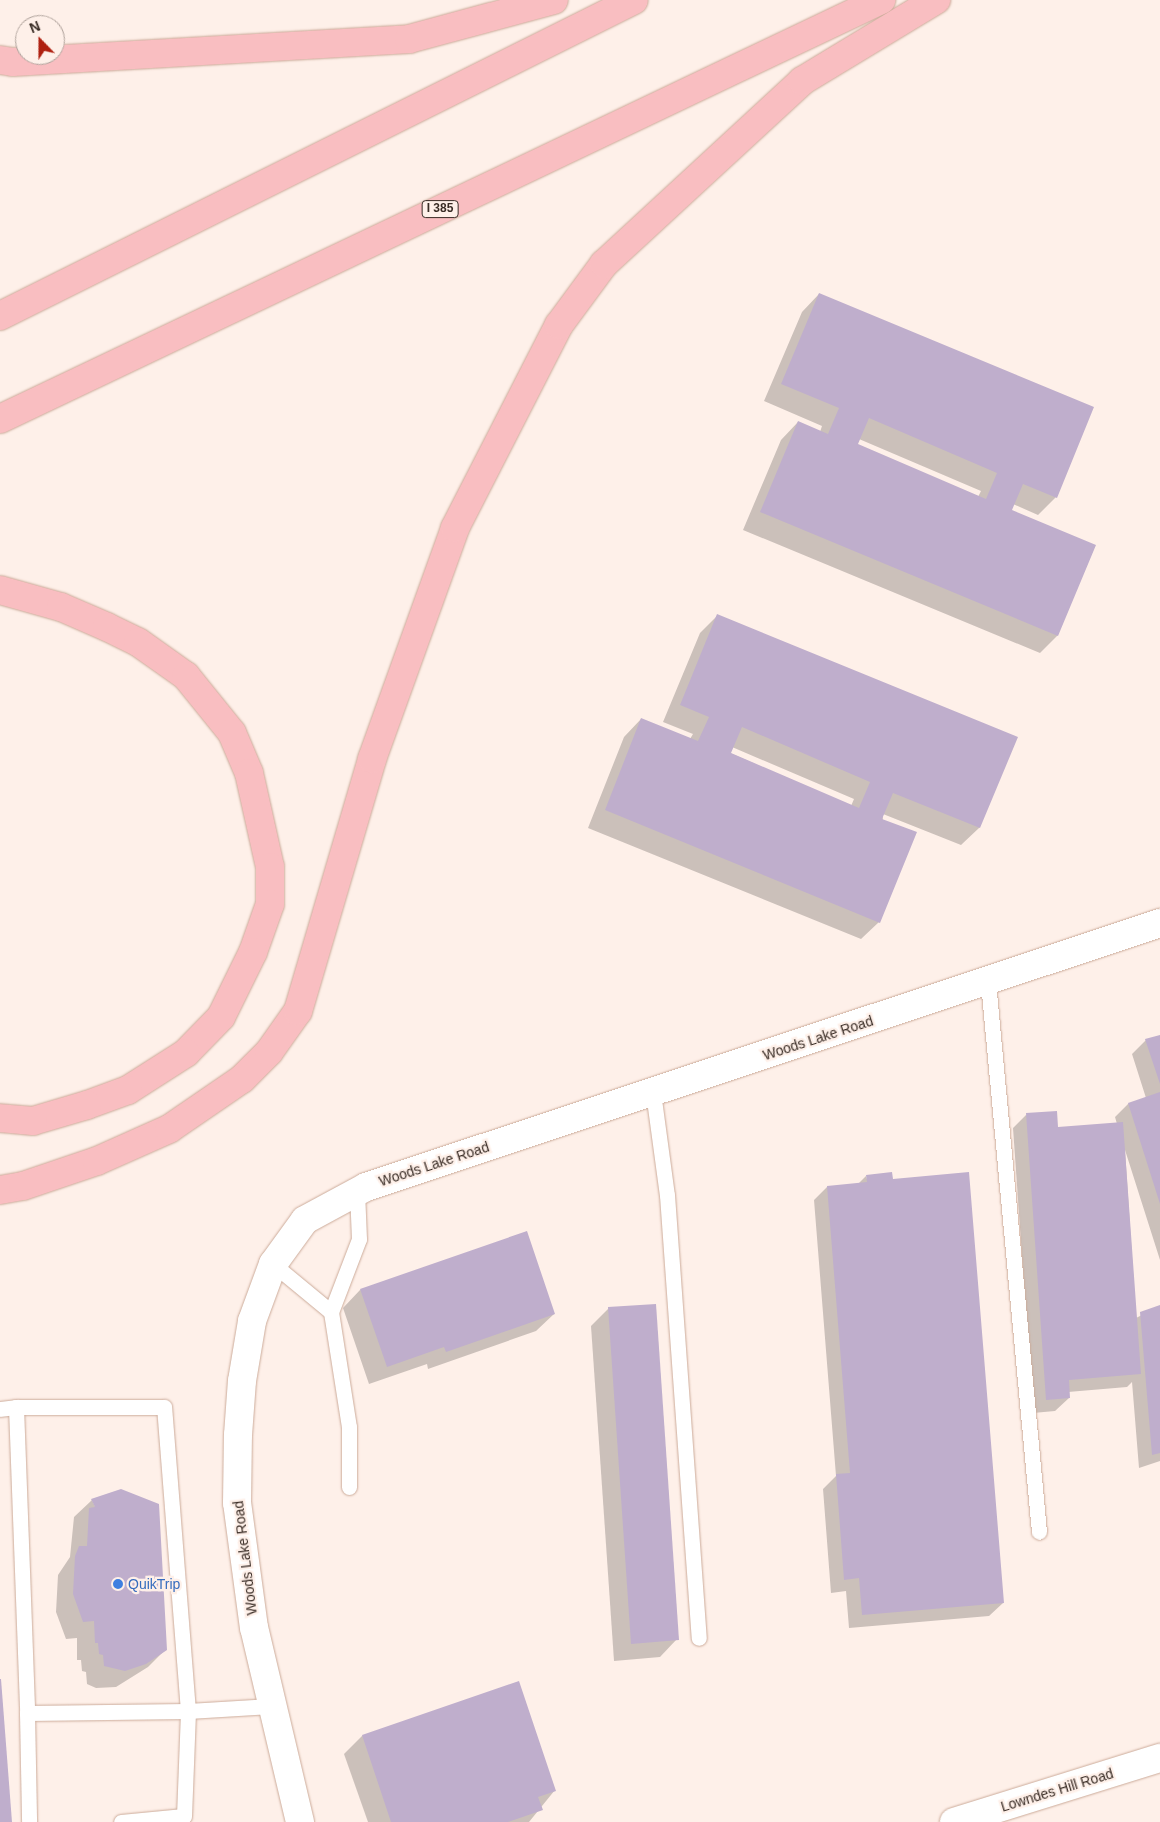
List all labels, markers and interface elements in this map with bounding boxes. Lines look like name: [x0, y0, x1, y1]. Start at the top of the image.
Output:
north arrow: [15, 15, 65, 65]
text: N: [27, 18, 42, 36]
road number: I 385: [421, 200, 459, 218]
street label: Woods Lake Road: [761, 1012, 875, 1064]
street label: Woods Lake Road: [377, 1138, 491, 1190]
street label: Woods Lake Road: [230, 1500, 260, 1616]
place label: QuikTrip: [128, 1576, 180, 1592]
marker: QuikTrip: [112, 1578, 124, 1590]
street label: Lowndes Hill Road: [999, 1765, 1115, 1815]

